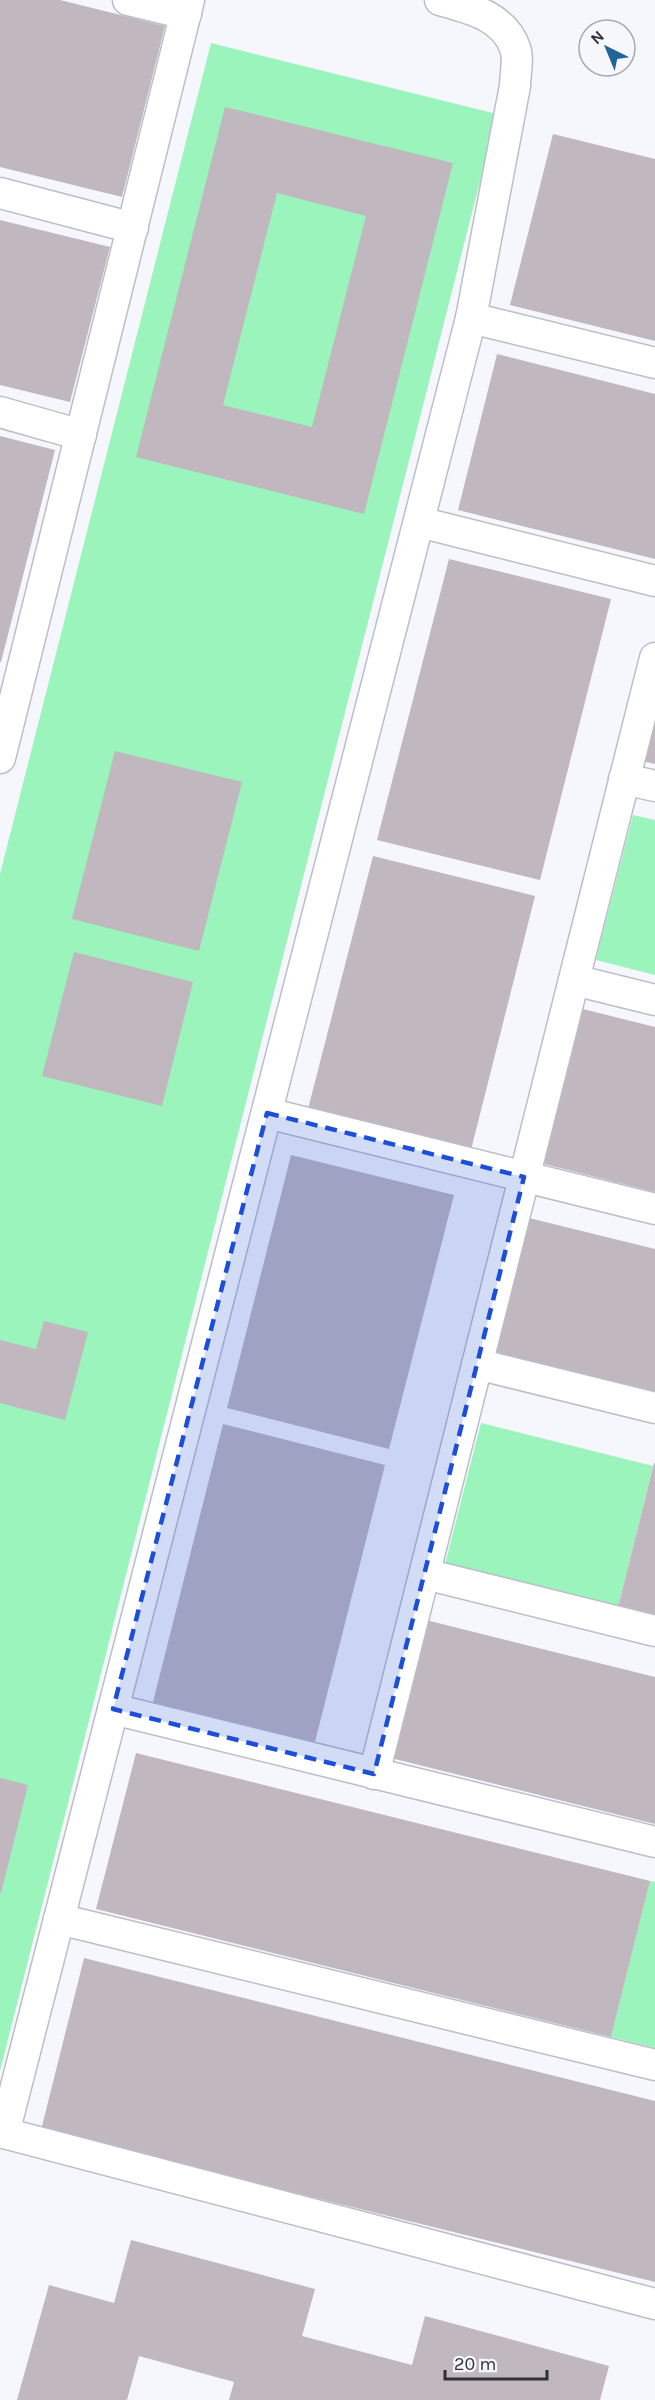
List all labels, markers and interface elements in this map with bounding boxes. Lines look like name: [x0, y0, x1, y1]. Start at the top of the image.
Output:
north arrow: [577, 18, 637, 78]
text: N: [586, 27, 608, 48]
scale bar: [445, 2343, 547, 2381]
text: 20 m: [454, 2353, 496, 2375]

